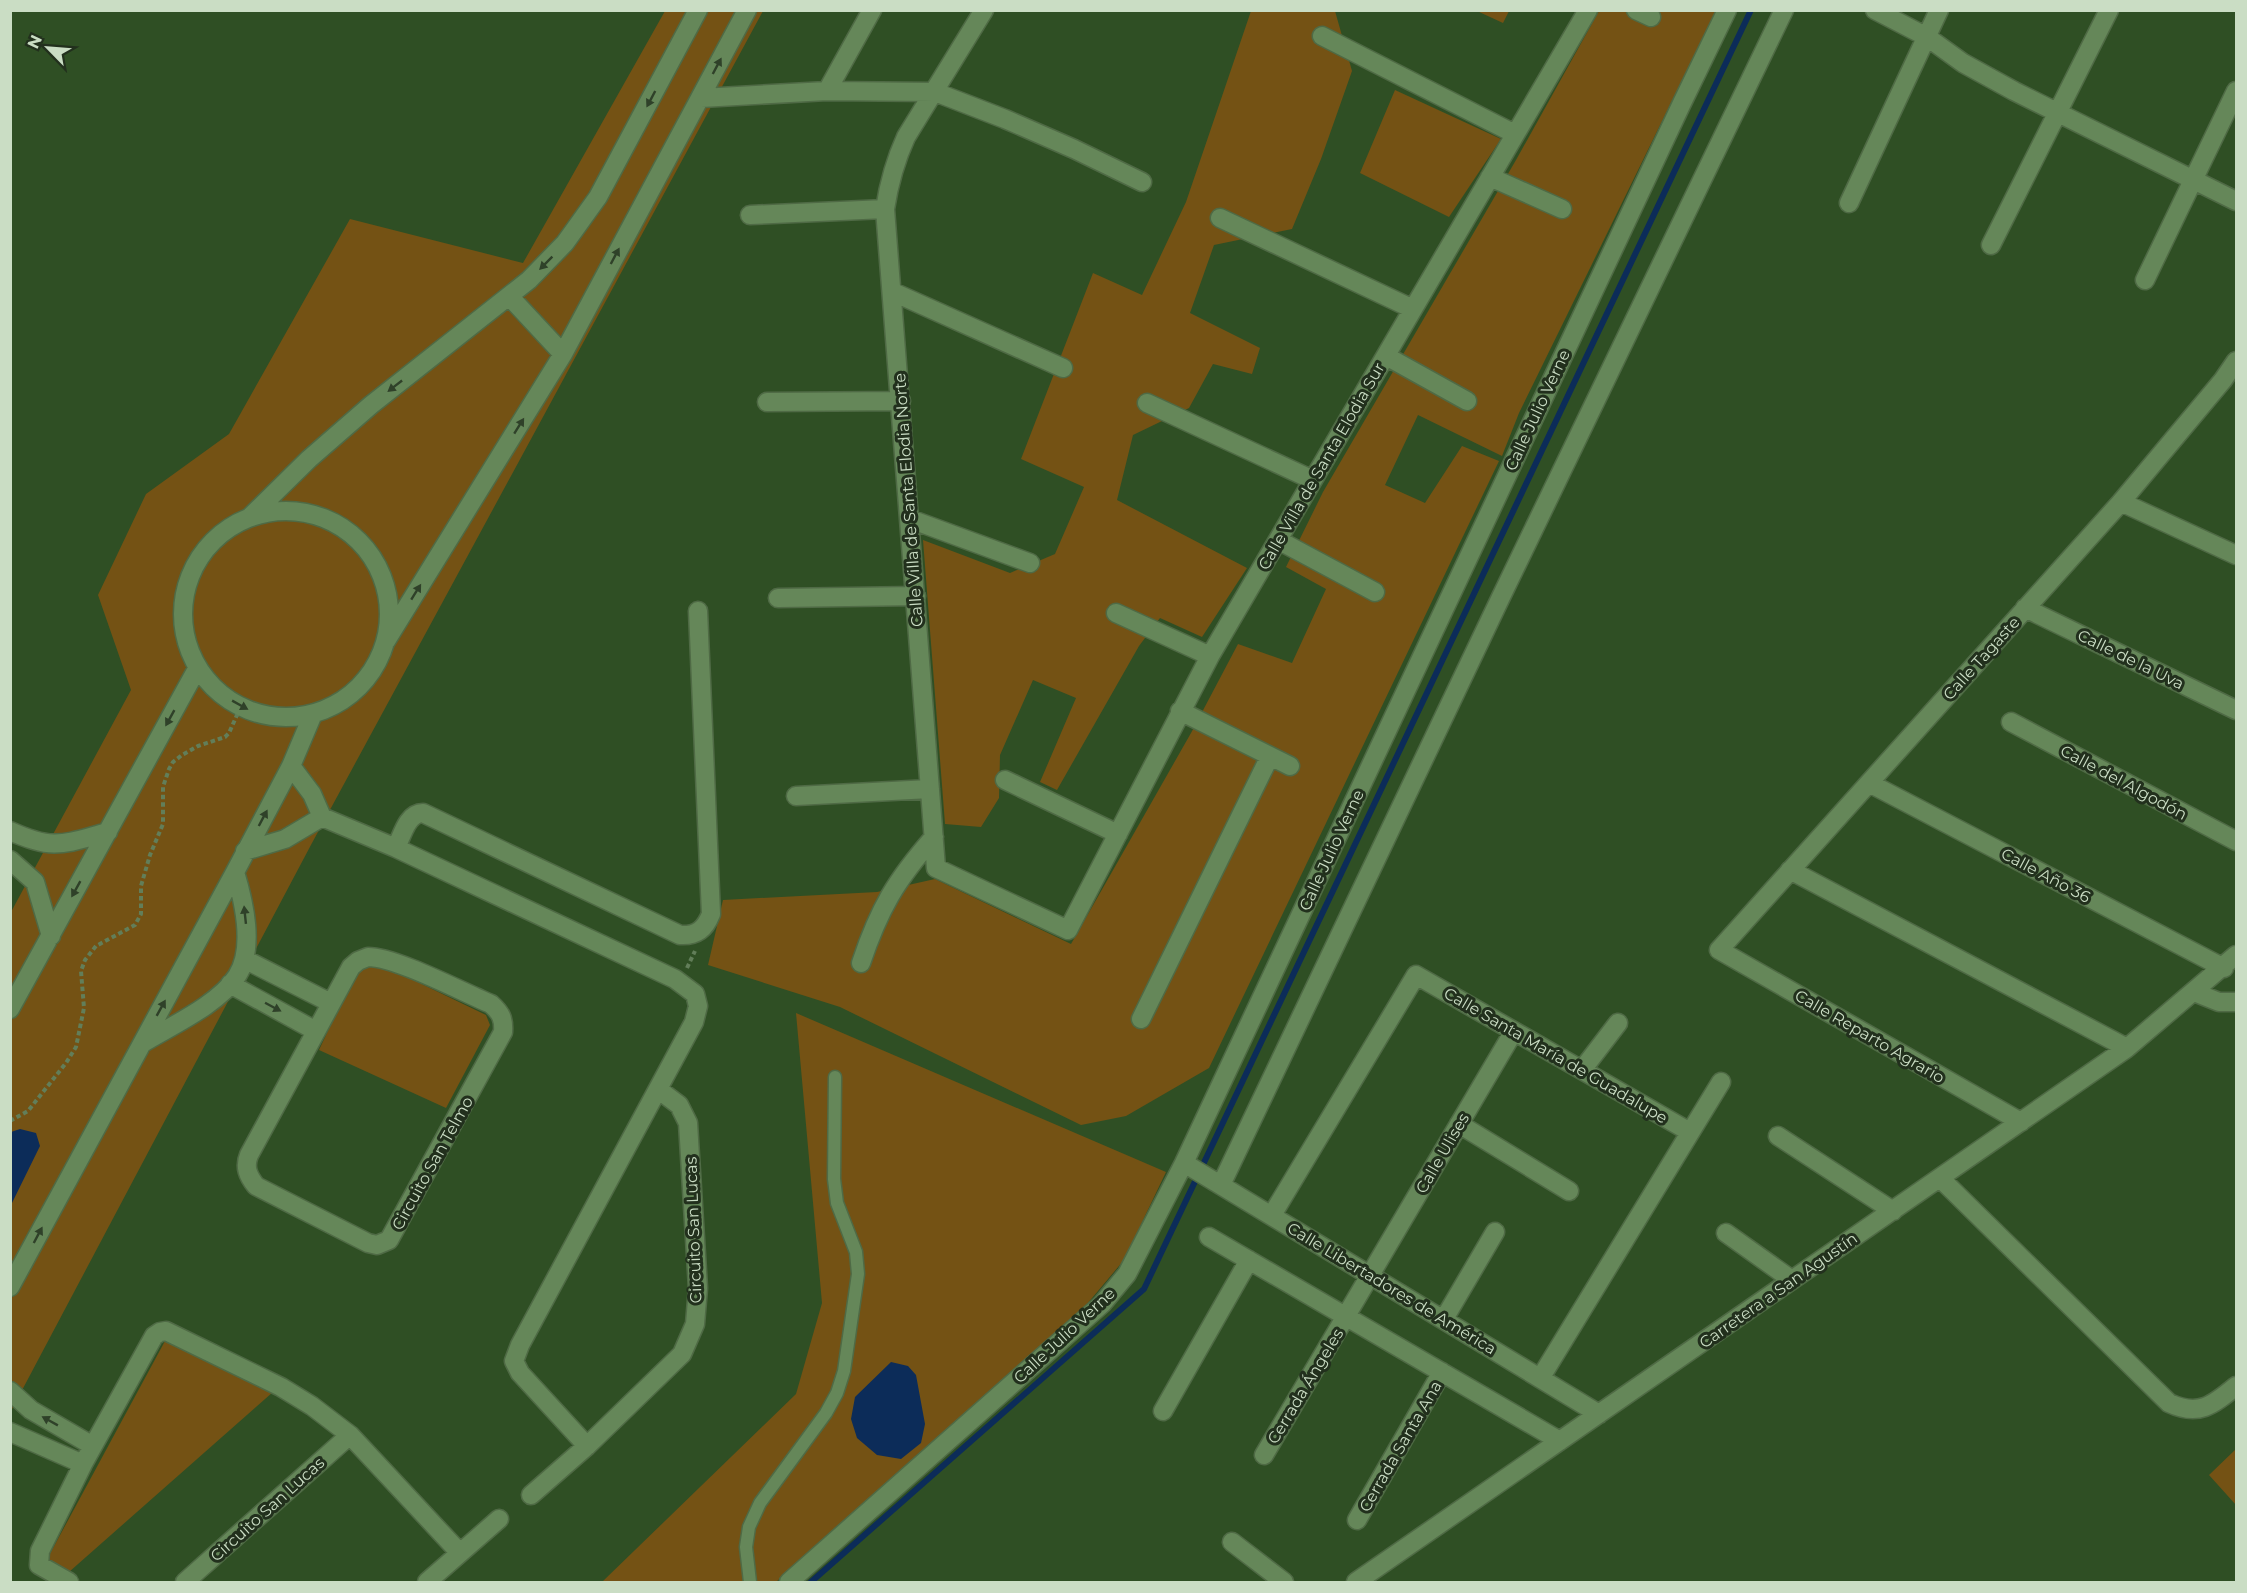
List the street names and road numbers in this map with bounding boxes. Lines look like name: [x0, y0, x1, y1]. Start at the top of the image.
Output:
street label: Calle Julio Verne: [1501, 347, 1574, 474]
street label: Calle Villa de Santa Elodia Sur: [1254, 359, 1389, 573]
street label: Calle Villa de Santa Elodia Norte: [890, 372, 927, 628]
street label: Calle Tagaste: [1939, 613, 2024, 704]
street label: Calle de la Uva: [2074, 625, 2187, 693]
street label: Calle del Algodón: [2057, 741, 2190, 824]
street label: Calle Julio Verne: [1295, 787, 1368, 914]
street label: Calle Año 36: [1998, 844, 2094, 907]
street label: Calle Santa María de Guadalupe: [1441, 983, 1671, 1127]
street label: Calle Reparto Agrario: [1791, 986, 1948, 1087]
street label: Circuito San Telmo: [388, 1093, 477, 1233]
street label: Calle Ulises: [1412, 1110, 1473, 1197]
street label: Circuito San Lucas: [681, 1156, 706, 1304]
street label: Calle Libertadores de América: [1284, 1218, 1500, 1358]
street label: Carretera a San Agustín: [1696, 1229, 1861, 1352]
street label: Calle Julio Verne: [1010, 1284, 1119, 1387]
street label: Cerrada Ángeles: [1263, 1325, 1347, 1447]
street label: Cerrada Santa Ana: [1355, 1377, 1446, 1515]
street label: Circuito San Lucas: [206, 1453, 328, 1566]

